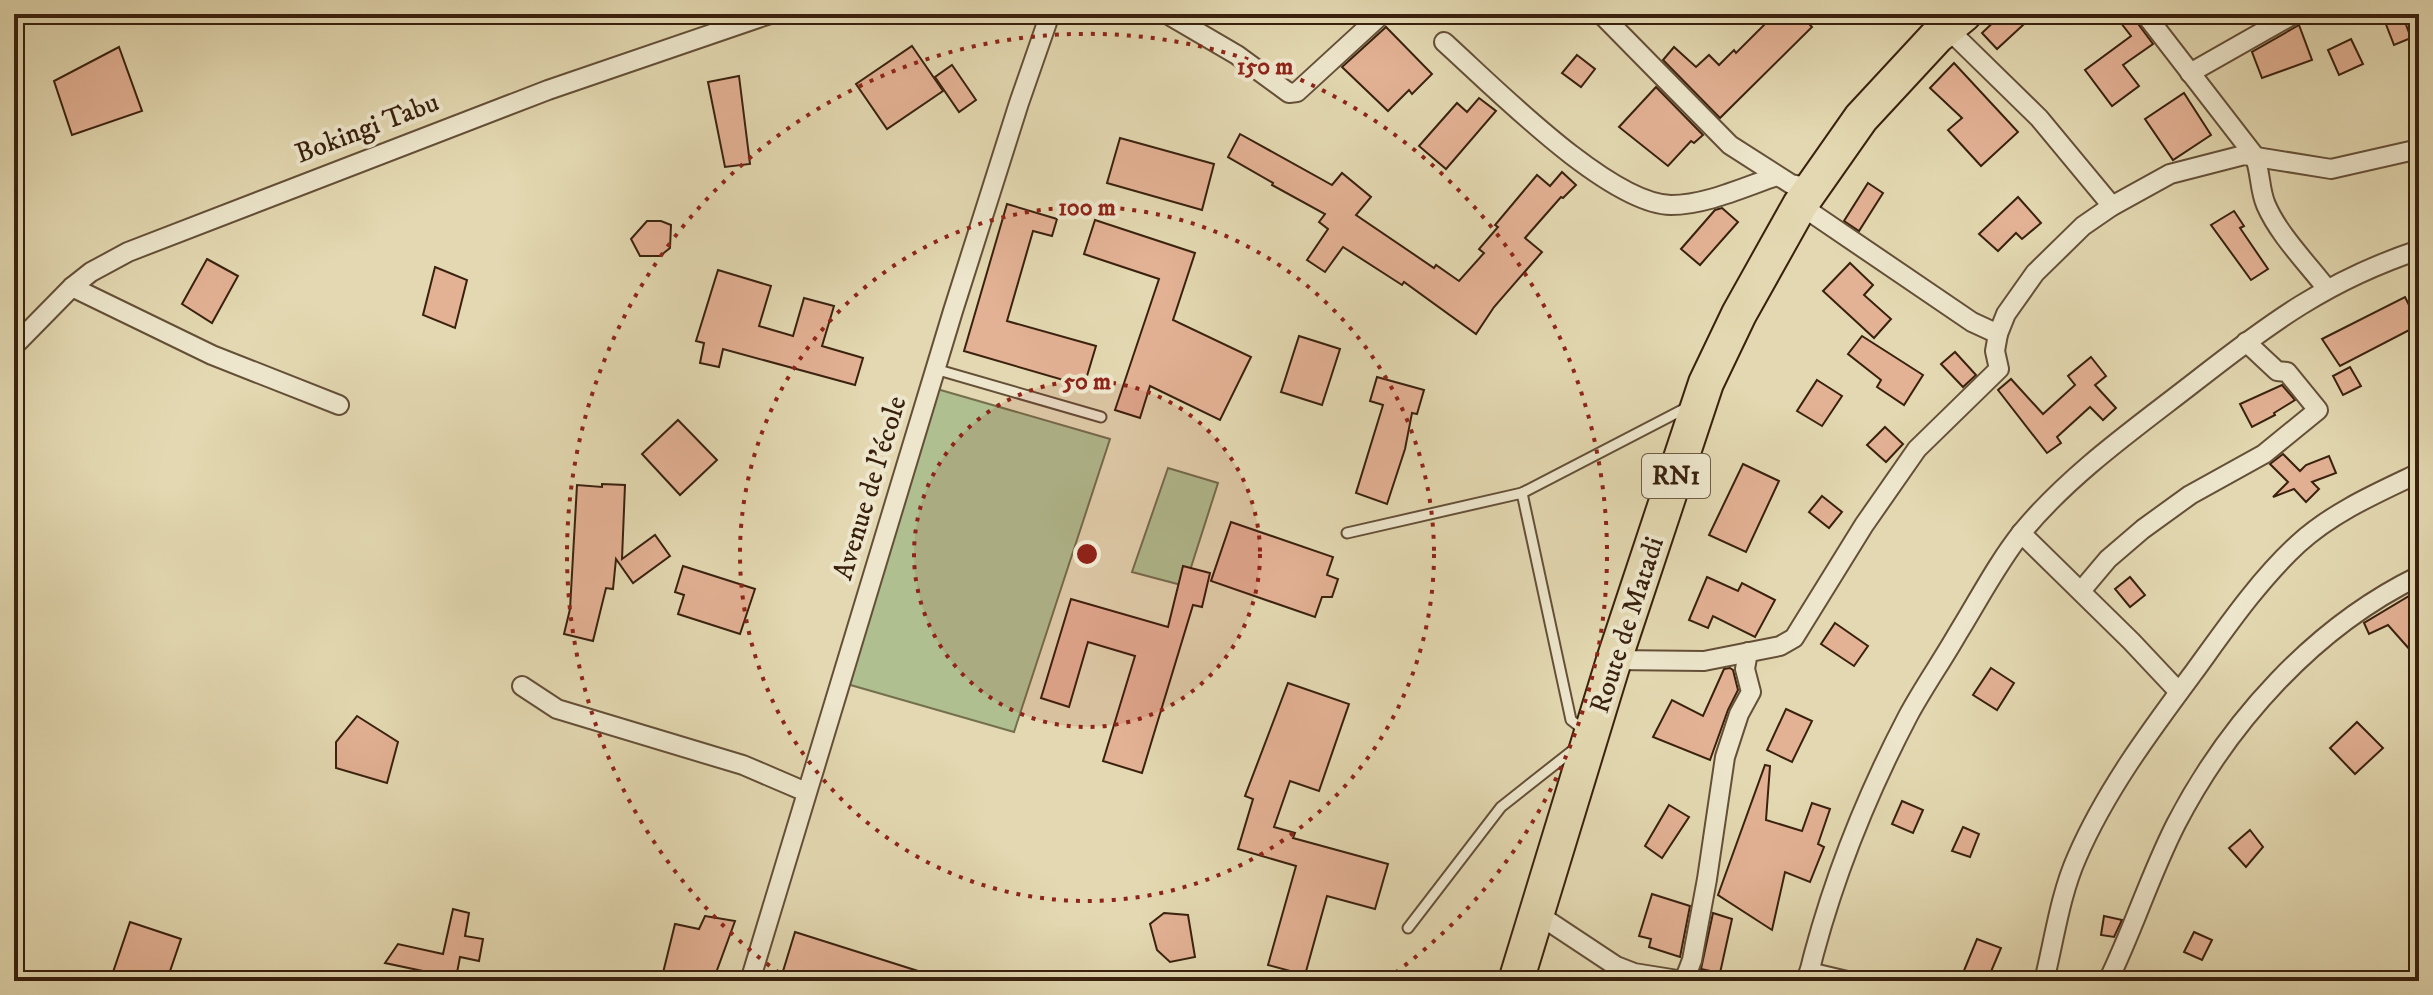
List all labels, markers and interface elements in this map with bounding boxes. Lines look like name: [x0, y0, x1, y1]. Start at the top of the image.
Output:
text: 150 m: [1237, 52, 1293, 82]
street label: Bokingi Tabu: [290, 85, 444, 171]
text: 100 m: [1058, 193, 1116, 223]
text: 50 m: [1062, 367, 1111, 397]
street label: Avenue de l'école: [825, 392, 915, 584]
road number: RN1: [1642, 454, 1710, 498]
street label: Route de Matadi: [1582, 532, 1672, 718]
centre of rings: [1073, 540, 1101, 568]

